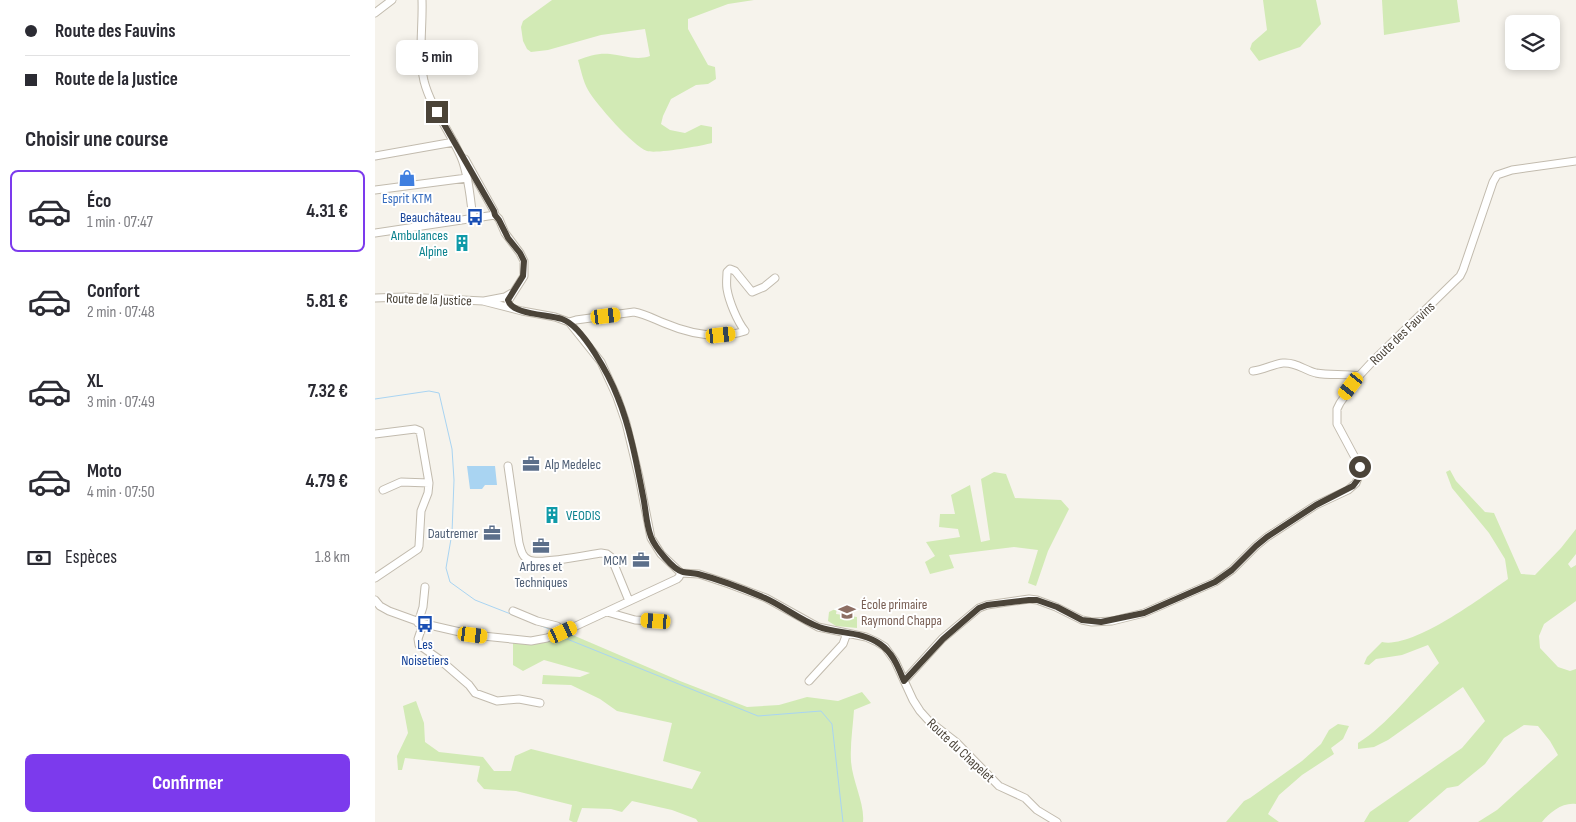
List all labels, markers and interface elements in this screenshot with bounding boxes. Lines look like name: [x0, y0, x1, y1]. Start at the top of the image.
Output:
map controls: [1505, 15, 1560, 70]
button: layers: [1505, 15, 1560, 70]
text: Route des Fauvins: [55, 20, 176, 43]
callout: 5 min: [396, 39, 478, 74]
text: 5 min: [422, 48, 452, 67]
text: Route de la Justice: [55, 68, 178, 91]
route end: [426, 101, 448, 123]
text: Choisir une course: [25, 126, 168, 153]
shop icon: Esprit KTM: [397, 168, 417, 188]
icon: car: [27, 189, 72, 234]
text: Éco: [87, 190, 111, 213]
place label: Esprit KTM: [382, 190, 432, 207]
text: 4.31 €: [306, 200, 348, 223]
bus stop icon: Beauchâteau: [465, 207, 485, 227]
place label: Beauchâteau: [400, 209, 461, 226]
text: 1 min · 07:47: [87, 213, 153, 232]
place label: Ambulances Alpine: [390, 227, 448, 260]
building icon: Ambulances Alpine: [452, 233, 472, 253]
icon: car: [27, 279, 72, 324]
text: Confort: [87, 280, 140, 303]
text: 5.81 €: [306, 290, 348, 313]
street label: Route de la Justice: [386, 290, 472, 309]
street label: Route des Fauvins: [1366, 298, 1438, 369]
text: 2 min · 07:48: [87, 303, 155, 322]
car: [590, 307, 621, 325]
car: [705, 326, 736, 344]
icon: car: [27, 369, 72, 414]
text: XL: [87, 370, 103, 393]
car: [1335, 370, 1366, 402]
text: 7.32 €: [308, 380, 348, 403]
text: 3 min · 07:49: [87, 393, 155, 412]
office icon: Alp Medelec: [521, 454, 541, 474]
place label: Alp Medelec: [544, 456, 601, 473]
route start: [1349, 456, 1371, 478]
icon: car: [27, 459, 72, 504]
text: Moto: [87, 460, 122, 483]
text: 4.79 €: [306, 470, 348, 493]
text: 4 min · 07:50: [87, 483, 155, 502]
building icon: VEODIS: [542, 505, 562, 525]
place label: VEODIS: [566, 507, 601, 524]
office icon: Dautremer: [482, 523, 502, 543]
place label: Dautremer: [428, 525, 478, 542]
office icon: Arbres et Techniques: [531, 536, 551, 556]
icon: cash: [25, 544, 53, 572]
text: Espèces: [65, 546, 117, 569]
text: 1.8 km: [315, 548, 350, 567]
office icon: MCM: [631, 550, 651, 570]
place label: MCM: [604, 552, 627, 569]
place label: Arbres et Techniques: [515, 558, 567, 591]
place label: École primaire Raymond Chappa: [861, 596, 942, 629]
school or university icon: École primaire Raymond Chappa: [837, 602, 857, 622]
car: [640, 612, 671, 630]
bus stop icon: Les Noisetiers: [415, 614, 435, 634]
car: [546, 619, 579, 645]
car: [457, 626, 488, 644]
place label: Les Noisetiers: [401, 636, 449, 669]
street label: Route du Chapelet: [923, 715, 998, 786]
button: Confirmer: [25, 754, 350, 812]

